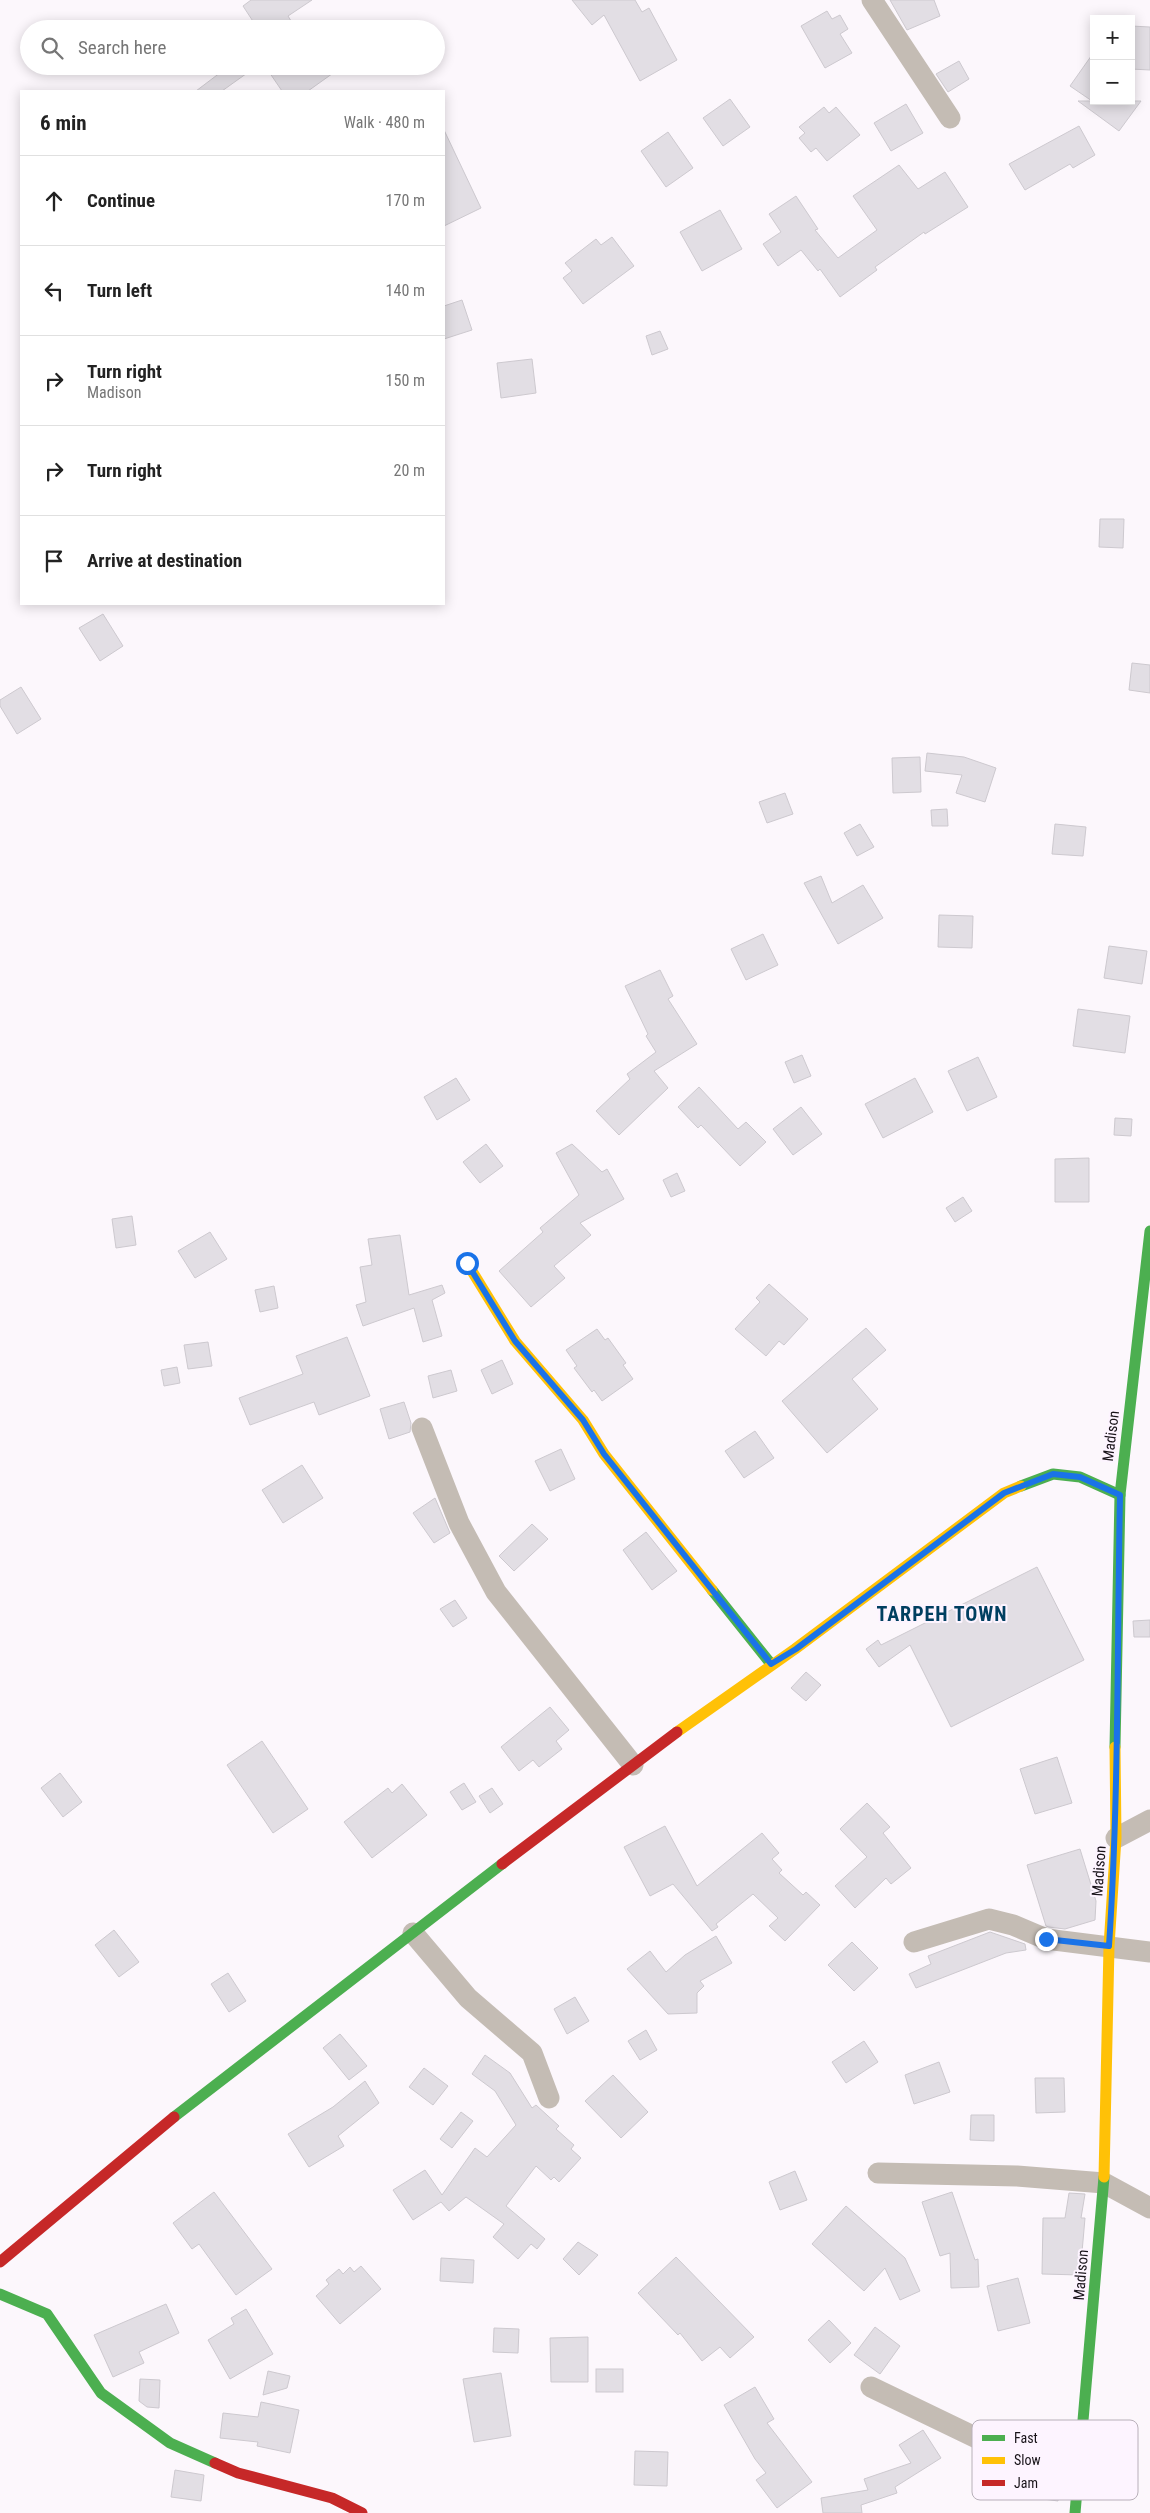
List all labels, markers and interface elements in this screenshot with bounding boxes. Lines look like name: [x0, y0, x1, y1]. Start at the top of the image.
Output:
map controls: [1090, 15, 1135, 105]
button: +: [1090, 15, 1135, 60]
search box: [20, 20, 445, 75]
icon: search: [38, 34, 66, 62]
text: Search here: [78, 36, 166, 59]
button: −: [1090, 60, 1135, 105]
text: 6 min: [40, 111, 87, 135]
text: Walk · 480 m: [344, 113, 425, 132]
icon: ahead: [40, 187, 68, 215]
text: Continue: [87, 189, 155, 212]
text: 170 m: [386, 191, 425, 210]
icon: left: [40, 277, 68, 305]
text: Turn left: [87, 279, 152, 302]
text: 140 m: [386, 281, 425, 300]
text: Turn right: [87, 360, 162, 383]
icon: right: [40, 367, 68, 395]
text: 150 m: [386, 371, 425, 390]
text: Madison: [87, 383, 141, 402]
icon: right: [40, 457, 68, 485]
text: Turn right: [87, 459, 162, 482]
text: 20 m: [393, 461, 425, 480]
icon: arrive: [40, 547, 68, 575]
text: Arrive at destination: [87, 549, 242, 572]
route start: [456, 1252, 479, 1275]
street label: Madison: [1099, 1410, 1123, 1462]
district label: TARPEH TOWN: [876, 1602, 1008, 1626]
street label: Madison: [1088, 1845, 1110, 1897]
route end: [1035, 1928, 1058, 1951]
street label: Madison: [1070, 2249, 1092, 2301]
legend: [972, 2420, 1138, 2500]
text: Fast: [1014, 2430, 1038, 2446]
text: Slow: [1014, 2452, 1041, 2468]
text: Jam: [1014, 2475, 1038, 2491]

